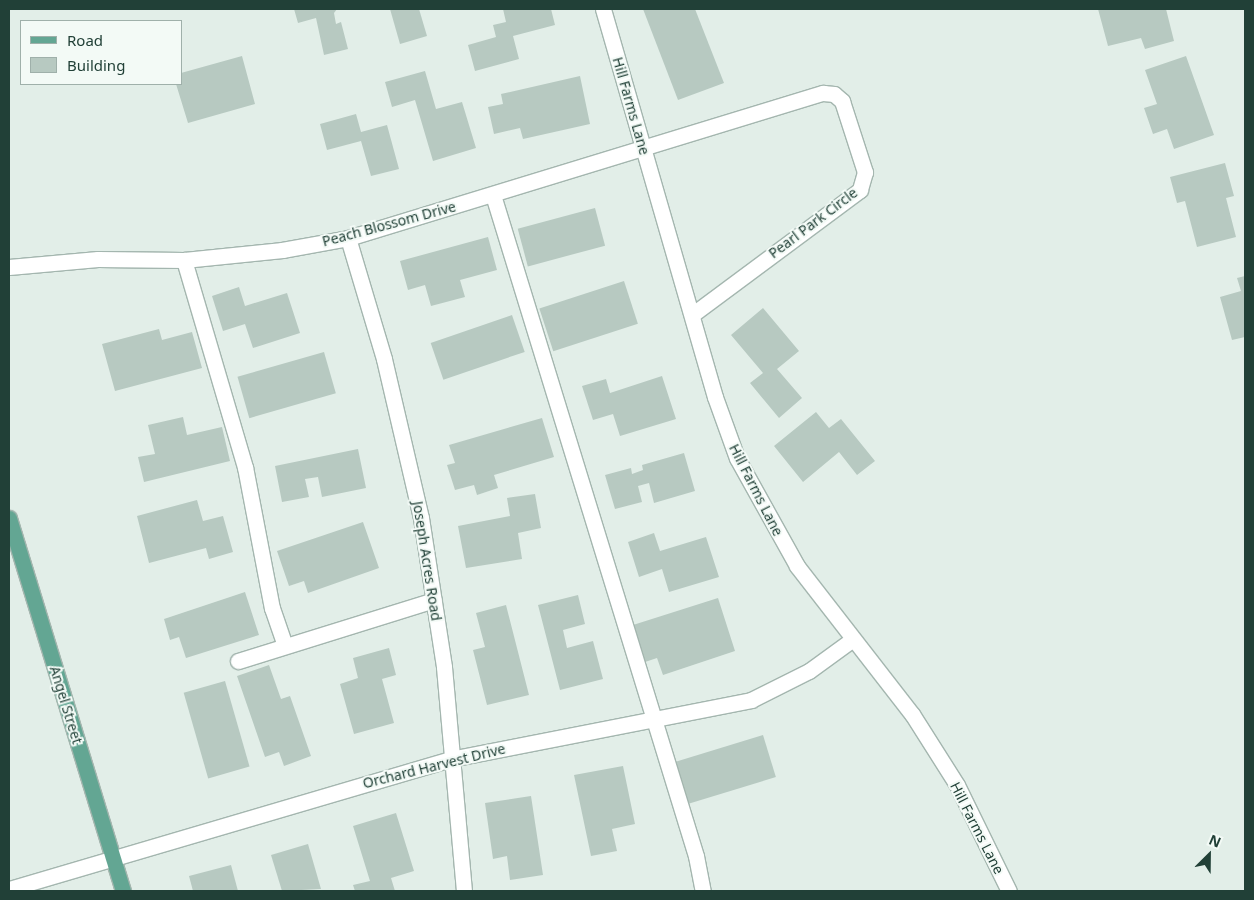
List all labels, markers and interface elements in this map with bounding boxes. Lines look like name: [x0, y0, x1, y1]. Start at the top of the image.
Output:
legend: [20, 20, 182, 85]
text: Road: [67, 30, 103, 50]
text: Building: [67, 55, 125, 75]
street label: Hill Farms Lane: [609, 55, 653, 157]
street label: Pearl Park Circle: [765, 184, 861, 262]
street label: Peach Blossom Drive: [320, 198, 458, 250]
street label: Hill Farms Lane: [726, 441, 786, 539]
street label: Joseph Acres Road: [409, 500, 445, 622]
street label: Angel Street: [46, 664, 86, 746]
street label: Orchard Harvest Drive: [361, 740, 507, 792]
street label: Hill Farms Lane: [947, 779, 1007, 877]
north arrow: [1184, 830, 1234, 880]
text: N: [1206, 830, 1224, 852]

